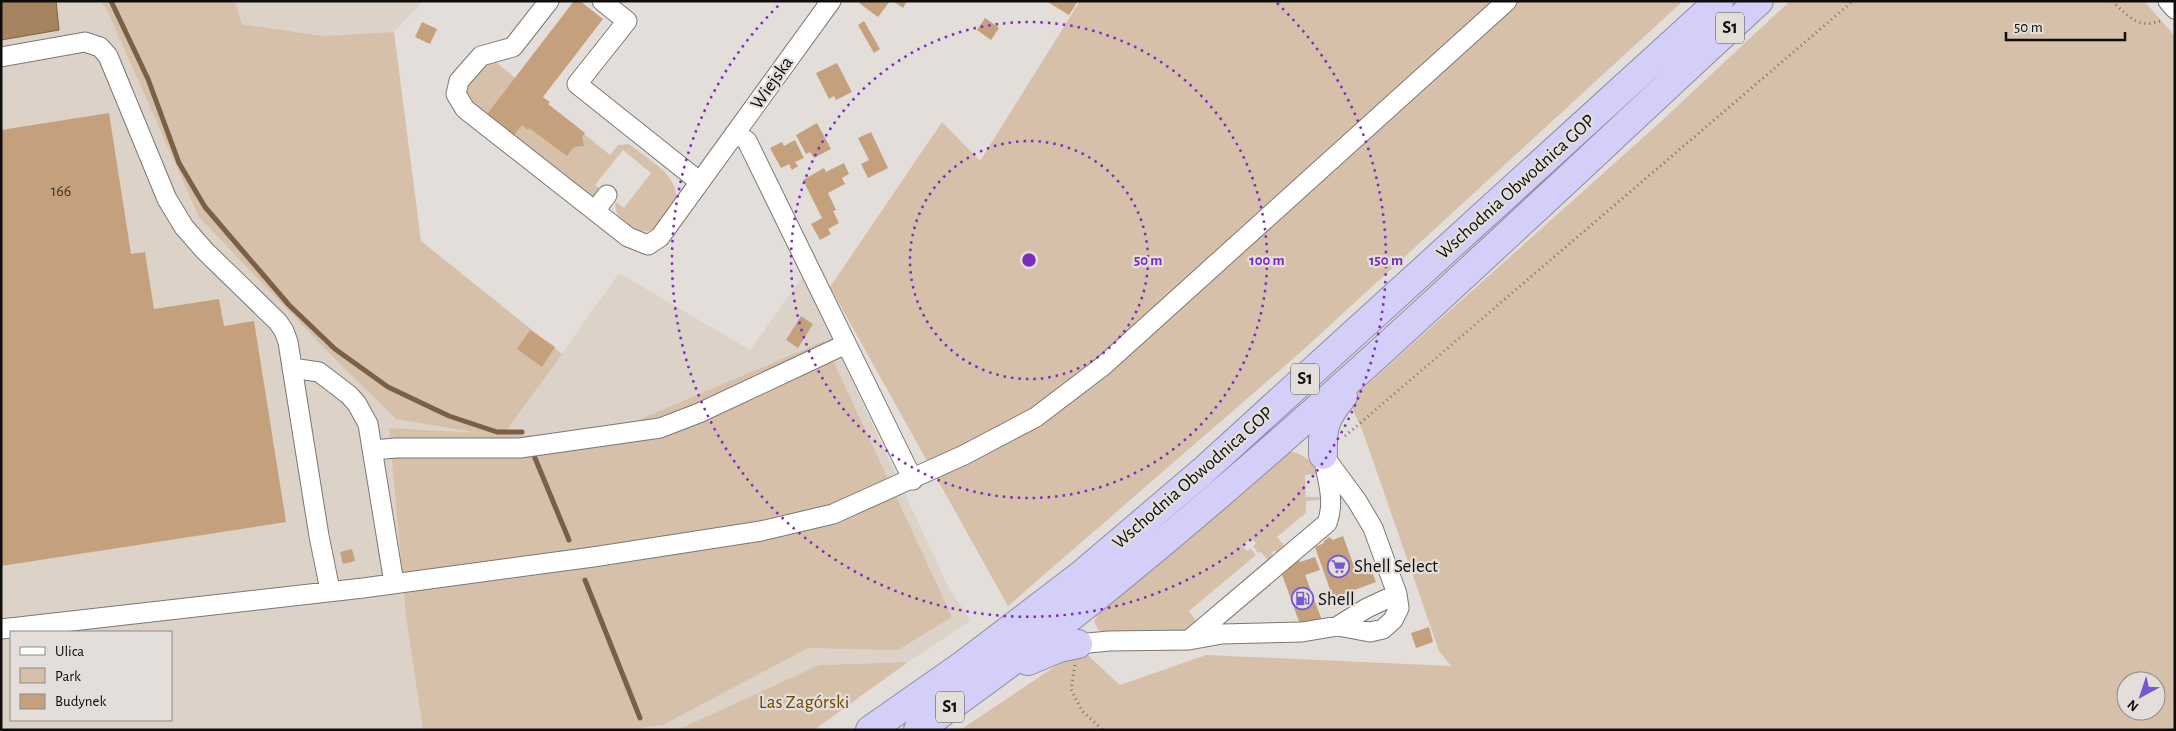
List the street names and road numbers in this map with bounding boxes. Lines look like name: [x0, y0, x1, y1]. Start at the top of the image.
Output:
road number: S1: [1716, 12, 1744, 44]
street label: Wiejska: [747, 53, 797, 113]
street label: Wschodnia Obwodnica GOP: [1433, 111, 1599, 263]
road number: S1: [1291, 364, 1319, 394]
street label: Wschodnia Obwodnica GOP: [1109, 403, 1277, 553]
road number: S1: [936, 692, 964, 722]

